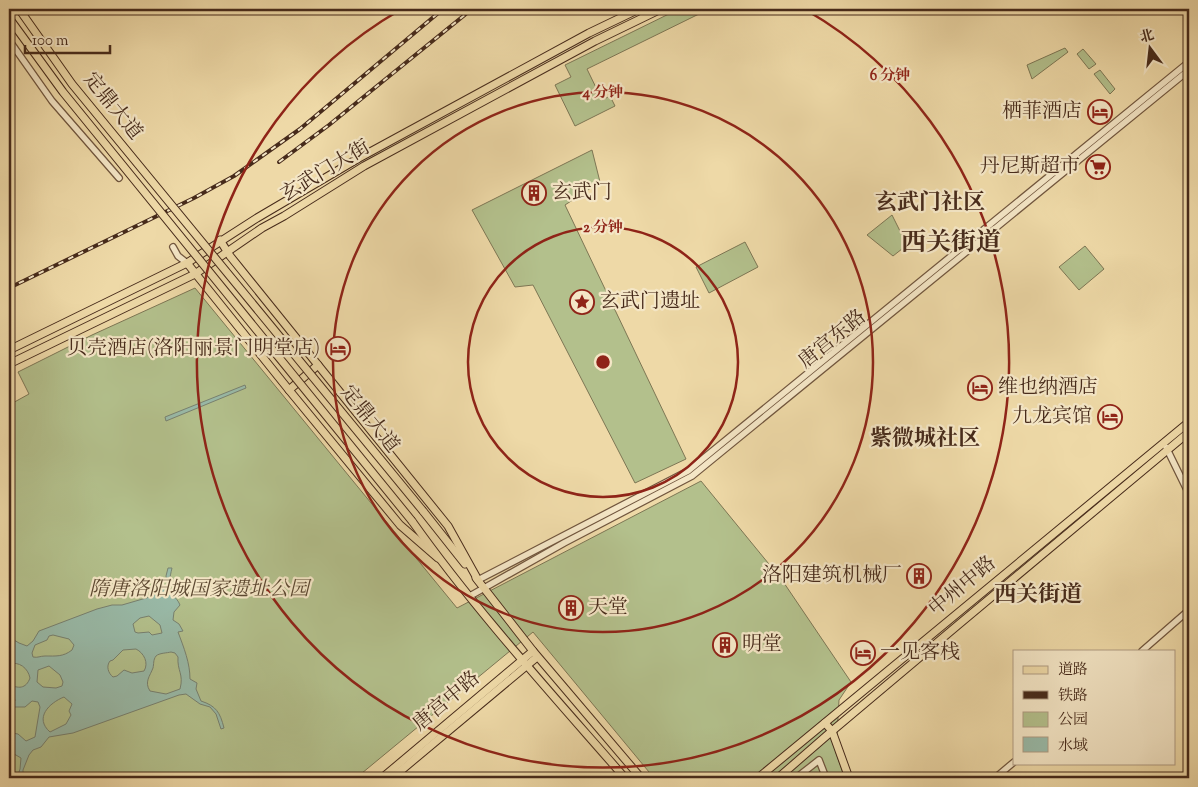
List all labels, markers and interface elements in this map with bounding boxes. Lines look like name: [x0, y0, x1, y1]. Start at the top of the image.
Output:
scale bar: [25, 22, 110, 54]
north arrow: [1126, 22, 1176, 72]
text: 北: [1138, 26, 1157, 49]
text: 100 m: [32, 31, 69, 52]
text: 6 分钟: [870, 66, 910, 87]
street label: 定鼎大道: [76, 67, 148, 147]
text: 4 分钟: [582, 83, 623, 104]
place label: 栖菲酒店: [1002, 98, 1082, 127]
hotel icon: 栖菲酒店: [1087, 99, 1113, 125]
street label: 玄武门大街: [276, 134, 376, 210]
place label: 丹尼斯超市: [980, 153, 1080, 182]
supermarket icon: 丹尼斯超市: [1085, 154, 1111, 180]
place label: 玄武门: [552, 179, 612, 208]
building icon: 玄武门: [521, 180, 547, 206]
district label: 玄武门社区: [875, 188, 985, 220]
text: 2 分钟: [583, 218, 623, 239]
district label: 西关街道: [901, 226, 1001, 262]
place label: 玄武门遗址: [600, 288, 700, 317]
place icon: 玄武门遗址: [569, 289, 595, 315]
street label: 唐宫东路: [793, 304, 873, 376]
place label: 贝壳酒店(洛阳丽景门明堂店): [67, 335, 320, 364]
hotel icon: 贝壳酒店(洛阳丽景门明堂店): [325, 336, 351, 362]
centre of rings: [594, 353, 612, 371]
place label: 维也纳酒店: [998, 374, 1098, 403]
hotel icon: 维也纳酒店: [967, 375, 993, 401]
street label: 定鼎大道: [333, 380, 405, 460]
place label: 九龙宾馆: [1012, 403, 1092, 432]
hotel icon: 九龙宾馆: [1097, 404, 1123, 430]
district label: 紫微城社区: [870, 424, 980, 456]
street label: 中州中路: [923, 550, 1003, 624]
place label: 洛阳建筑机械厂: [762, 562, 902, 591]
building icon: 洛阳建筑机械厂: [906, 563, 932, 589]
park label: 隋唐洛阳城国家遗址公园: [89, 576, 312, 605]
district label: 西关街道: [994, 580, 1082, 612]
place label: 天堂: [588, 594, 628, 623]
building icon: 天堂: [558, 595, 584, 621]
place label: 明堂: [742, 631, 782, 660]
building icon: 明堂: [712, 632, 738, 658]
place label: 一见客栈: [880, 639, 960, 668]
hotel icon: 一见客栈: [850, 640, 876, 666]
legend: [1013, 650, 1176, 764]
text: 道路: [1058, 660, 1088, 681]
street label: 唐宫中路: [407, 665, 487, 739]
text: 铁路: [1058, 686, 1088, 707]
text: 公园: [1058, 710, 1088, 731]
text: 水域: [1058, 736, 1088, 757]

